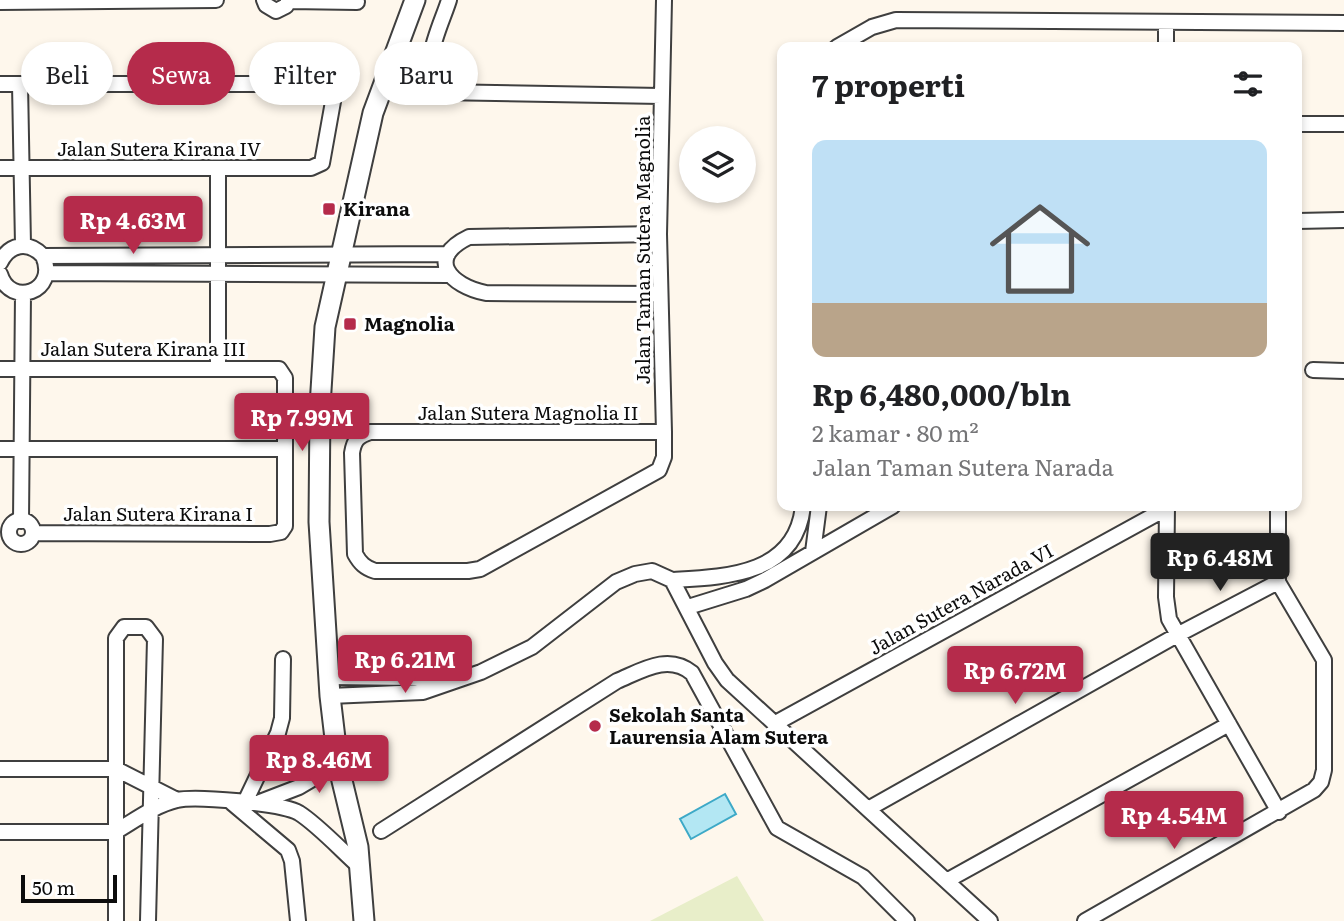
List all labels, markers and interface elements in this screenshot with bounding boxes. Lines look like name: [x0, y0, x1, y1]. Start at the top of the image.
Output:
chip: Beli: [21, 42, 113, 105]
chip: Sewa: [127, 42, 235, 105]
chip: Filter: [249, 42, 360, 105]
chip: Baru: [374, 42, 478, 105]
text: 7 properti: [812, 62, 965, 106]
icon: filters: [1229, 65, 1267, 103]
street label: Jalan Taman Sutera Magnolia: [628, 115, 656, 385]
map controls: [679, 126, 756, 203]
button: layers: [679, 126, 756, 203]
street label: Jalan Sutera Kirana IV: [57, 134, 261, 162]
icon: home: [977, 186, 1103, 312]
place label: Kirana: [343, 194, 410, 222]
pin: Rp 4.63M: [61, 196, 205, 256]
marker: Kirana: [321, 201, 337, 217]
text: Rp 4.63M: [80, 202, 186, 236]
place label: Magnolia: [364, 309, 455, 337]
marker: Magnolia: [342, 316, 358, 332]
street label: Jalan Sutera Kirana III: [40, 334, 246, 362]
text: Rp 6,480,000/bln: [812, 371, 1071, 415]
pin: Rp 7.99M: [230, 393, 374, 453]
street label: Jalan Sutera Magnolia II: [418, 398, 638, 426]
text: Rp 7.99M: [250, 399, 354, 433]
text: 2 kamar · 80 m²: [812, 415, 979, 449]
text: Jalan Taman Sutera Narada: [812, 449, 1114, 483]
street label: Jalan Sutera Kirana I: [63, 499, 253, 527]
pin: Rp 6.48M: [1148, 534, 1292, 593]
street label: Jalan Sutera Narada VI: [863, 536, 1058, 661]
text: Rp 6.48M: [1167, 539, 1273, 573]
pin: Rp 6.21M: [333, 636, 477, 695]
text: Rp 6.21M: [354, 641, 456, 675]
pin: Rp 6.72M: [943, 646, 1087, 706]
text: Rp 6.72M: [963, 652, 1067, 686]
place label: Sekolah Santa Laurensia Alam Sutera: [609, 700, 828, 750]
marker: Sekolah Santa Laurensia Alam Sutera: [587, 718, 603, 734]
pin: Rp 8.46M: [247, 736, 391, 795]
text: Rp 8.46M: [266, 741, 372, 775]
pin: Rp 4.54M: [1102, 792, 1246, 851]
text: Rp 4.54M: [1120, 797, 1228, 831]
scale bar: [21, 872, 117, 904]
text: 50 m: [32, 873, 75, 901]

